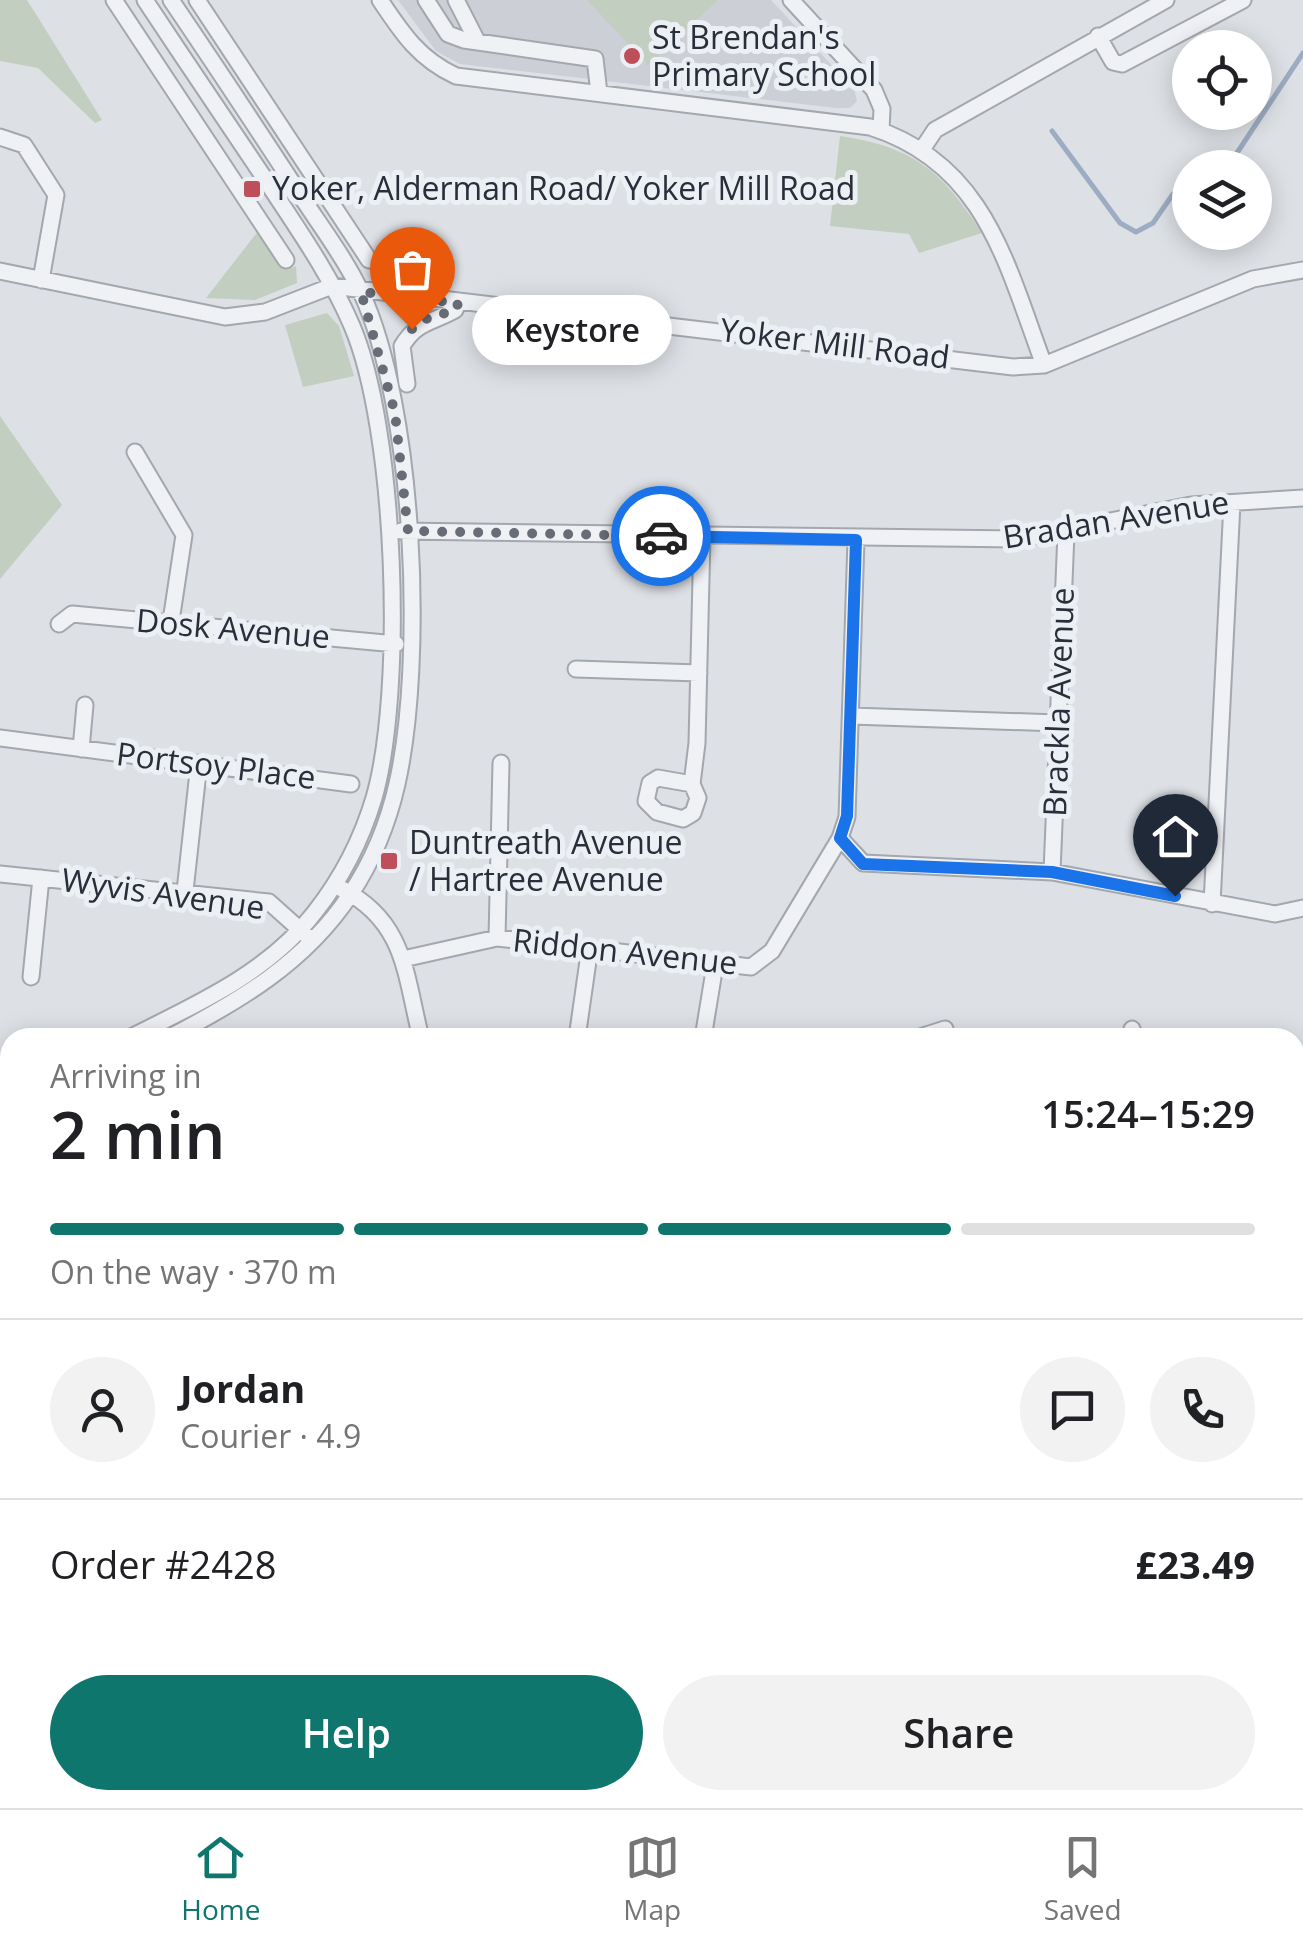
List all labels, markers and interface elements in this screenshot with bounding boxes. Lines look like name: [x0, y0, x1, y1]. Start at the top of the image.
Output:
place label: St Brendan's Primary School: [652, 15, 876, 95]
map controls: [1172, 30, 1272, 250]
button: locate: [1172, 30, 1272, 130]
marker: St Brendan's Primary School: [621, 45, 643, 67]
button: layers: [1172, 150, 1272, 250]
place label: Yoker, Alderman Road/ Yoker Mill Road: [272, 166, 855, 209]
marker: Yoker, Alderman Road/ Yoker Mill Road: [241, 178, 263, 200]
pin: [370, 227, 455, 330]
icon: bag: [385, 242, 440, 297]
callout: Keystore: [472, 294, 672, 364]
street label: Yoker Mill Road: [718, 307, 952, 378]
text: Keystore: [504, 308, 640, 351]
street label: Bradan Avenue: [1000, 479, 1232, 558]
courier: [611, 486, 711, 586]
icon: car: [634, 509, 689, 564]
street label: Brackla Avenue: [1032, 587, 1083, 817]
street label: Dosk Avenue: [135, 598, 332, 657]
street label: Portsoy Place: [114, 731, 318, 798]
pin: [1133, 794, 1218, 897]
icon: home: [1148, 809, 1203, 864]
place label: Duntreath Avenue / Hartree Avenue: [409, 820, 682, 900]
marker: Duntreath Avenue / Hartree Avenue: [378, 850, 400, 872]
street label: Wyvis Avenue: [59, 857, 268, 928]
street label: Riddon Avenue: [511, 917, 740, 984]
text: Arriving in: [50, 1054, 202, 1097]
text: 15:24–15:29: [1041, 1087, 1255, 1139]
text: 2 min: [50, 1090, 225, 1178]
text: On the way · 370 m: [50, 1250, 337, 1293]
button: person: [50, 1357, 155, 1462]
button: chat: [1020, 1357, 1125, 1462]
button: phone: [1150, 1357, 1255, 1462]
text: Jordan: [180, 1362, 305, 1414]
text: Courier · 4.9: [180, 1414, 361, 1457]
text: Order #2428: [50, 1538, 277, 1590]
text: £23.49: [1136, 1538, 1255, 1590]
button: Help: [50, 1675, 643, 1790]
button: Share: [663, 1675, 1255, 1790]
tab: Home: [181, 1830, 261, 1928]
tab: Map: [623, 1830, 681, 1928]
tab: Saved: [1044, 1830, 1122, 1928]

